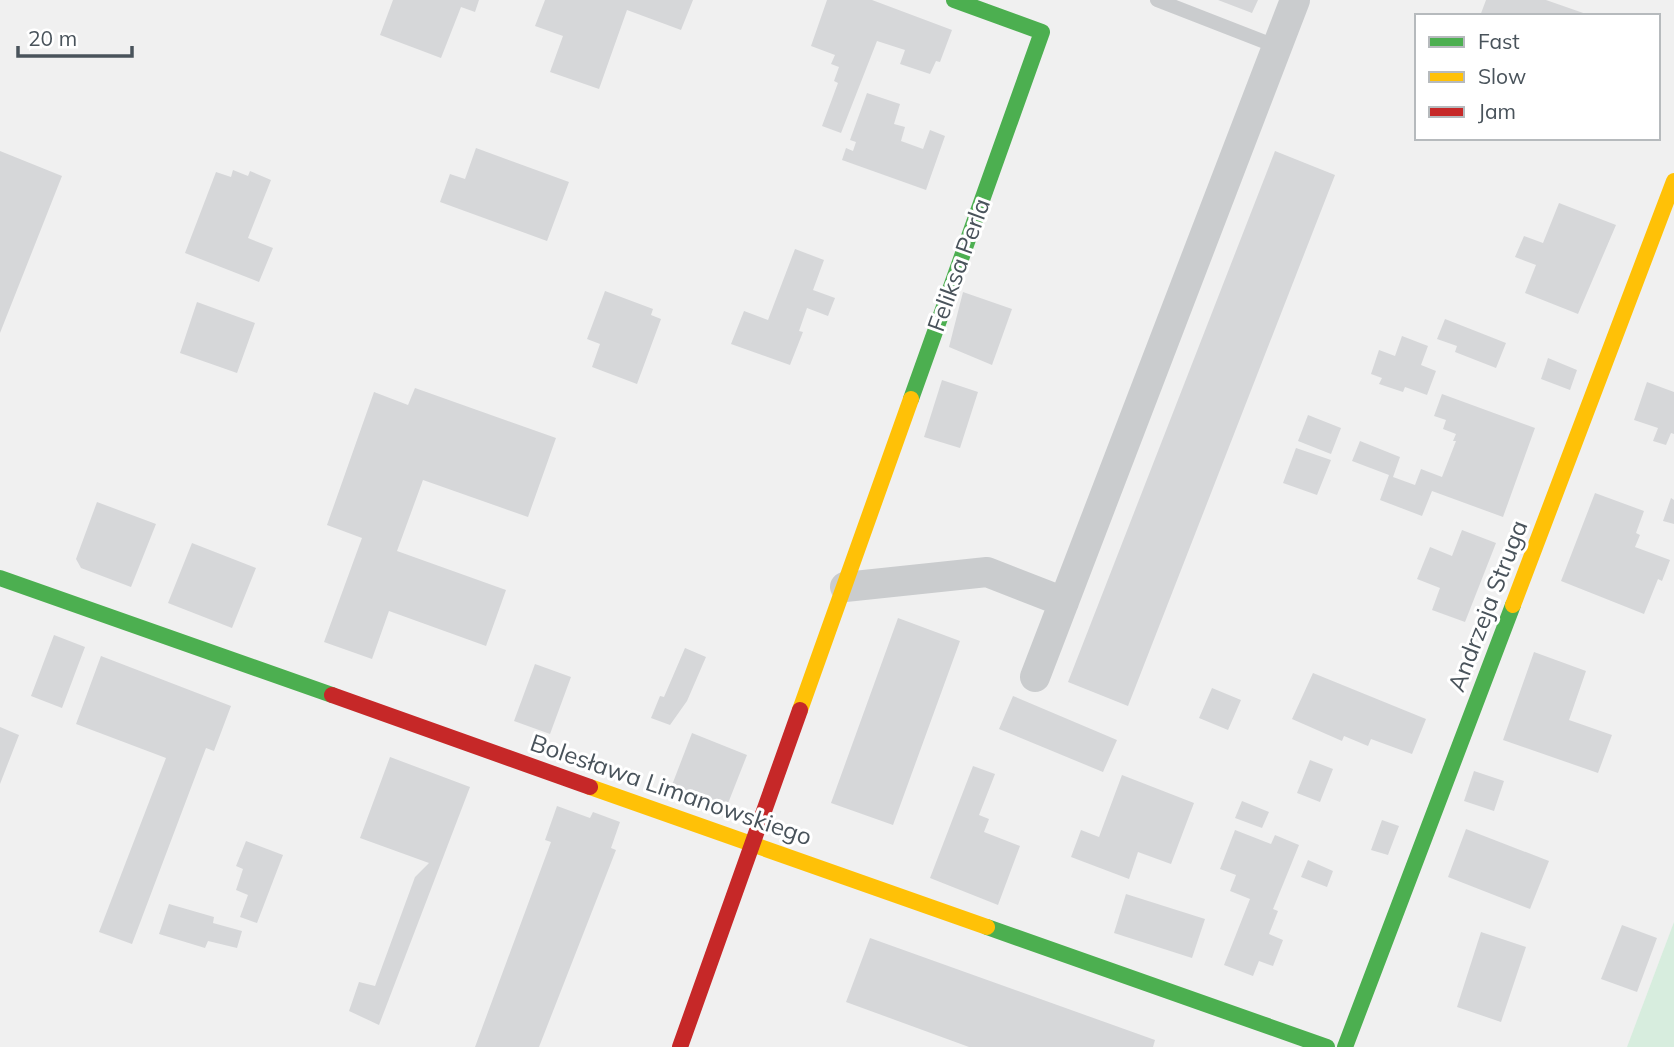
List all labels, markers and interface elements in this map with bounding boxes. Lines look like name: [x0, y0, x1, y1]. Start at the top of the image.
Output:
scale bar: [18, 14, 131, 58]
legend: [1415, 14, 1660, 140]
text: 20 m: [28, 25, 77, 51]
text: Fast: [1478, 28, 1520, 54]
text: Slow: [1478, 63, 1526, 89]
text: Jam: [1478, 98, 1516, 124]
street label: Feliksa Perla: [920, 194, 996, 335]
street label: Andrzeja Struga: [1441, 516, 1534, 696]
street label: Bolesława Limanowskiego: [527, 727, 816, 851]

